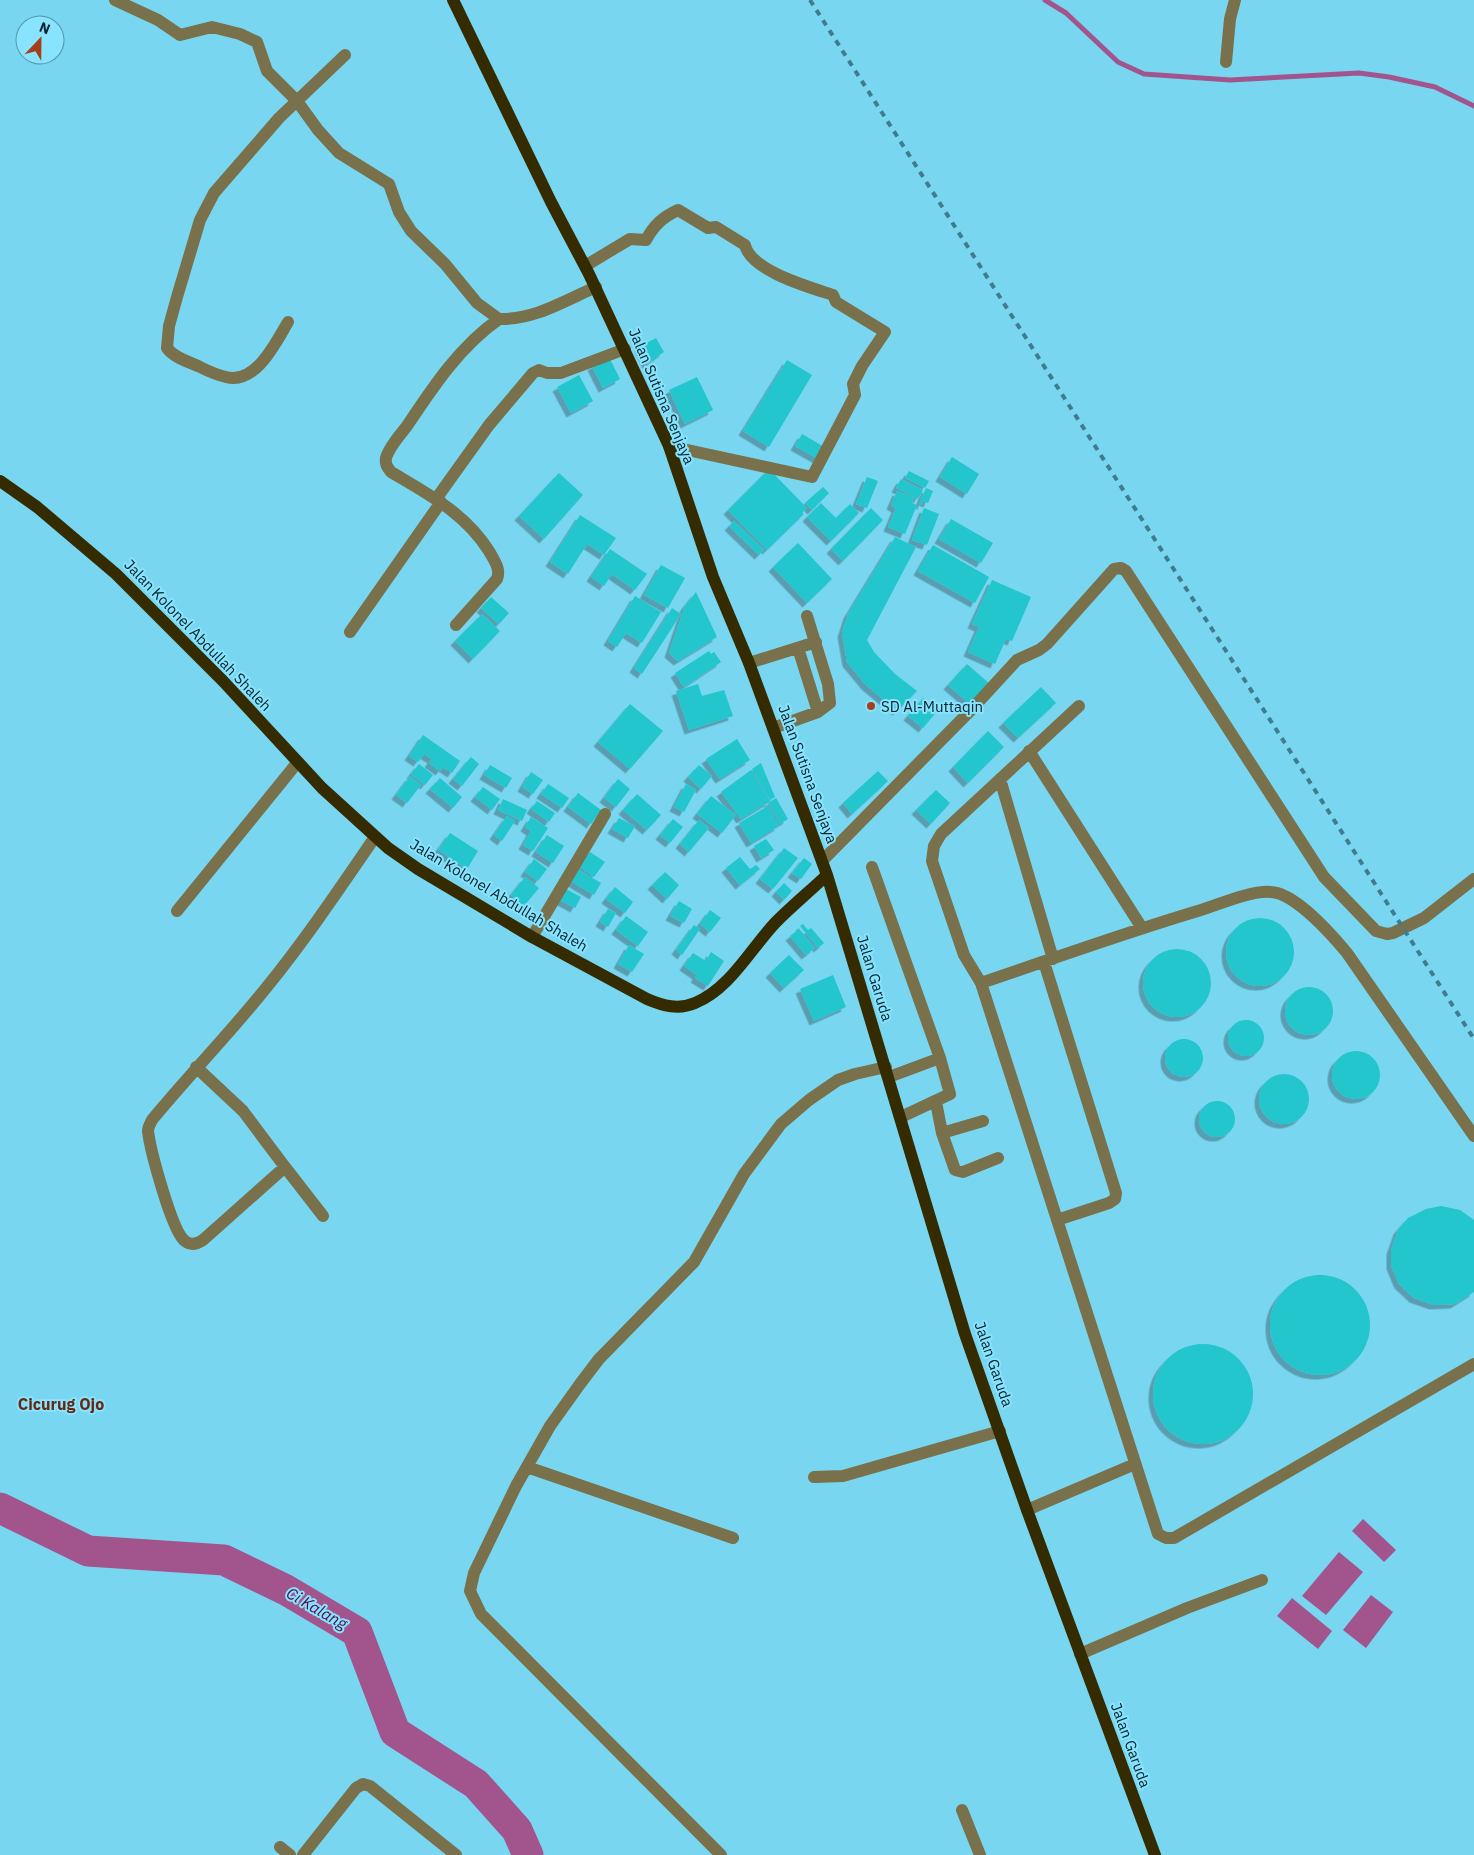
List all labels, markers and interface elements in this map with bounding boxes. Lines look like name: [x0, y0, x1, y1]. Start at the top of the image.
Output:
north arrow: [15, 15, 65, 65]
text: N: [37, 18, 53, 38]
street label: Jalan Sutisna Senjaya: [625, 325, 699, 467]
street label: Jalan Kolonel Abdullah Shaleh: [120, 555, 276, 715]
place label: SD Al-Muttaqin: [881, 697, 983, 716]
marker: SD Al-Muttaqin: [865, 700, 877, 712]
street label: Jalan Sutisna Senjaya: [774, 702, 842, 846]
street label: Jalan Kolonel Abdullah Shaleh: [407, 834, 591, 956]
street label: Jalan Garuda: [853, 933, 897, 1023]
street label: Jalan Garuda: [971, 1319, 1017, 1409]
district label: Cicurug Ojo: [18, 1394, 104, 1414]
water label: Ci Kalang: [283, 1583, 352, 1634]
street label: Jalan Garuda: [1107, 1700, 1155, 1790]

